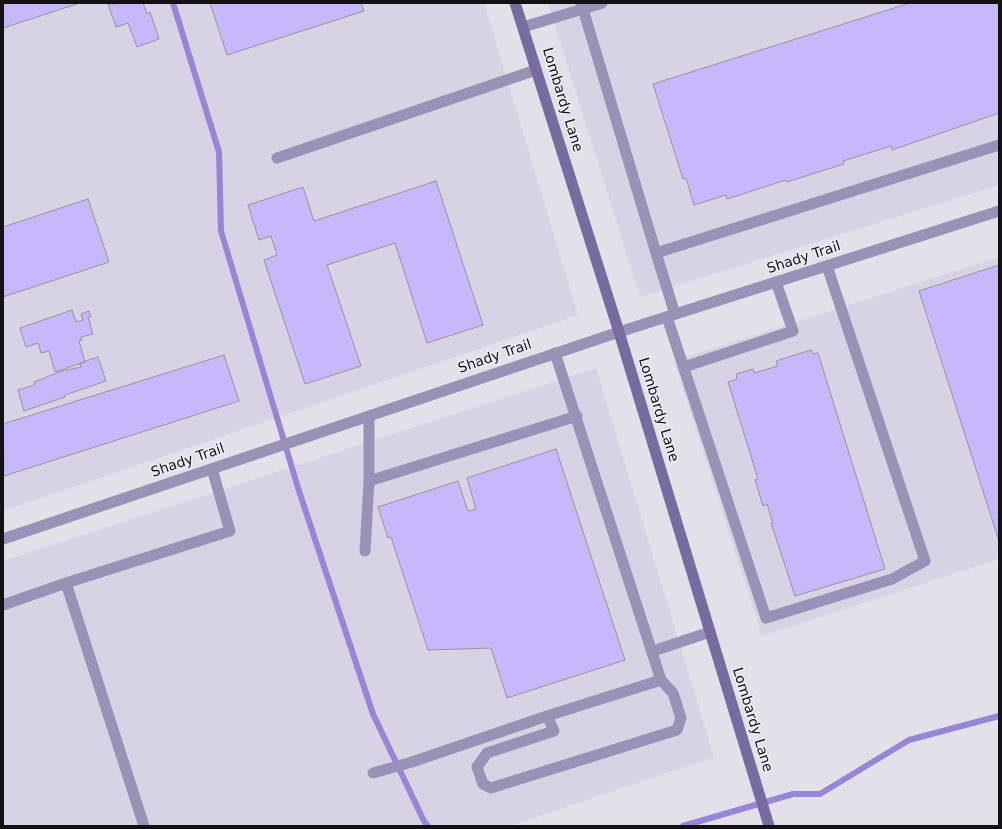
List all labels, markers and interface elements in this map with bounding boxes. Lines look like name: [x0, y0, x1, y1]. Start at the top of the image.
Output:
street label: Lombardy Lane: [538, 46, 586, 154]
street label: Shady Trail: [765, 238, 843, 278]
street label: Shady Trail: [456, 337, 534, 377]
street label: Lombardy Lane: [634, 356, 682, 464]
street label: Shady Trail: [149, 441, 227, 481]
street label: Lombardy Lane: [728, 666, 776, 774]

